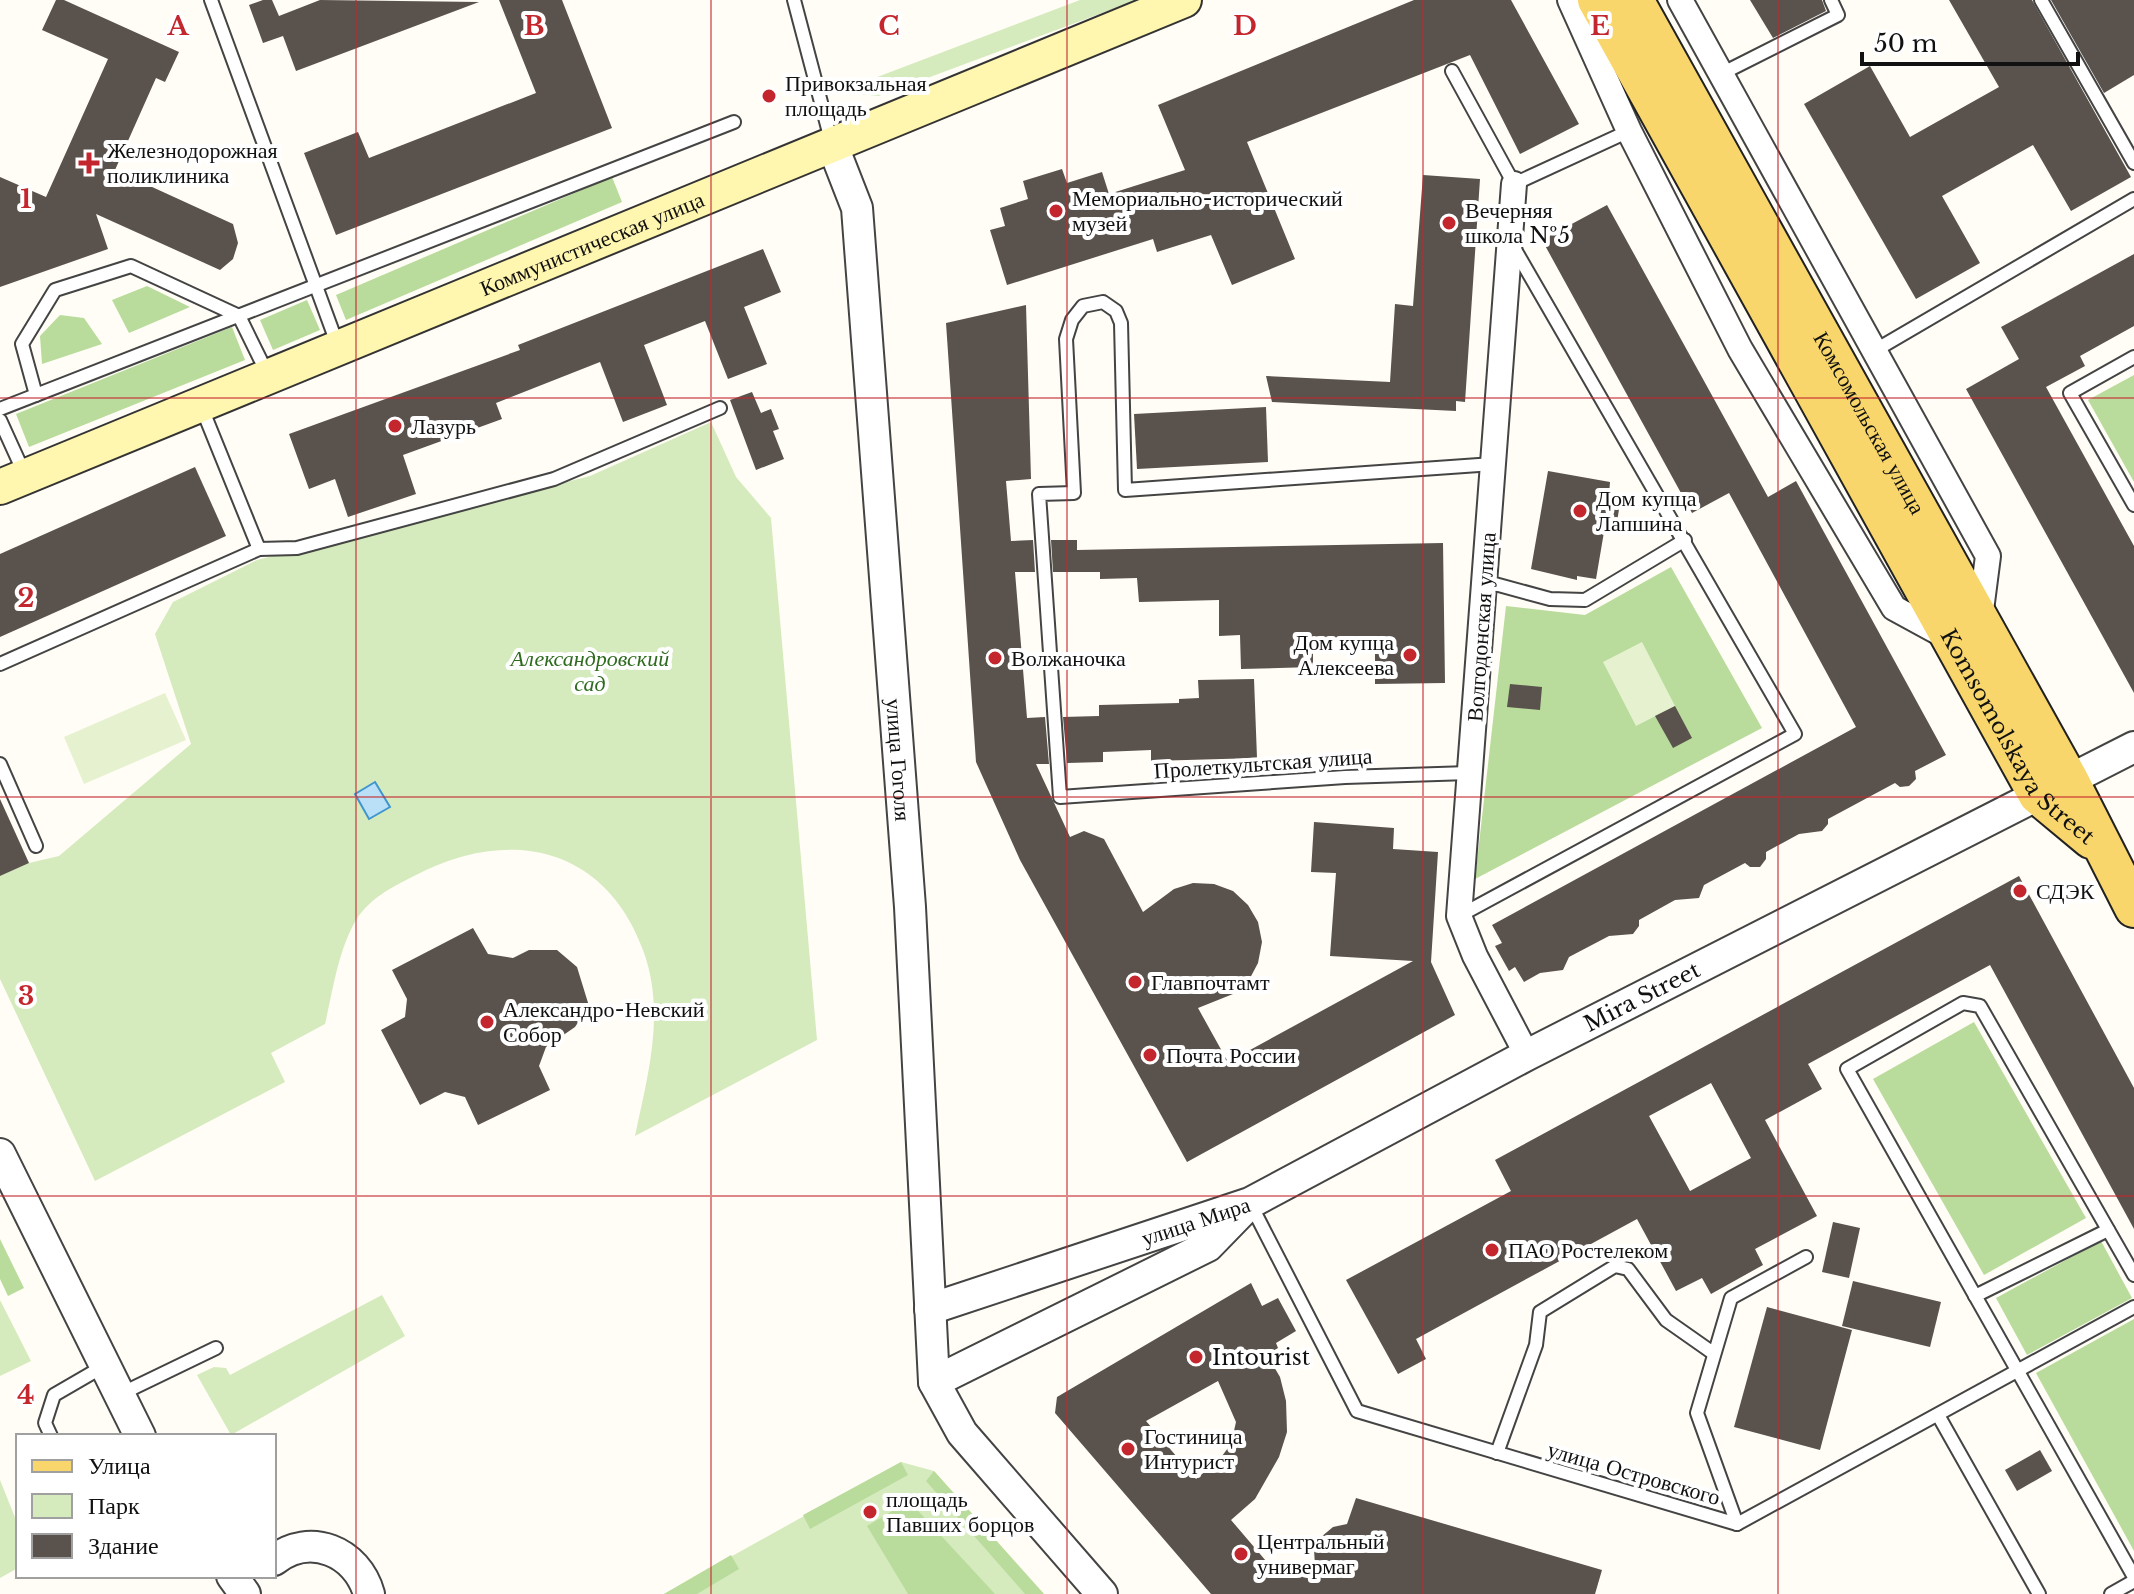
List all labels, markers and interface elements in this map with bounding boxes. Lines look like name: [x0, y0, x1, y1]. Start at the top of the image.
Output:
text: A: [166, 10, 189, 42]
text: B: [524, 10, 544, 42]
text: C: [878, 10, 900, 42]
text: D: [1233, 10, 1257, 42]
text: E: [1590, 10, 1610, 42]
scale bar: [1862, 16, 2078, 66]
text: 50 m: [1874, 29, 1938, 58]
place label: Привокзальная площадь: [785, 70, 927, 122]
marker: Привокзальная площадь: [760, 87, 778, 105]
place label: Железнодорожная поликлиника: [107, 137, 278, 189]
marker: Железнодорожная поликлиника: [78, 152, 100, 174]
text: 1: [20, 183, 32, 215]
place label: Мемориально-исторический музей: [1072, 185, 1343, 237]
street label: Коммунистическая улица: [476, 186, 708, 302]
place label: Вечерняя школа №5: [1465, 197, 1570, 249]
marker: Мемориально-исторический музей: [1047, 202, 1065, 220]
marker: Вечерняя школа №5: [1440, 214, 1458, 232]
street label: Комсомольская улица: [1808, 327, 1931, 519]
place label: Лазурь: [411, 413, 476, 440]
marker: Лазурь: [386, 417, 404, 435]
place label: Дом купца Лапшина: [1596, 485, 1697, 537]
marker: Дом купца Лапшина: [1571, 502, 1589, 520]
street label: Волгодонская улица: [1461, 531, 1502, 723]
text: 2: [18, 582, 34, 614]
street label: Komsomolskaya Street: [1935, 624, 2100, 851]
place label: Дом купца Алексеева: [1293, 629, 1394, 681]
park label: Александровский сад: [509, 645, 669, 697]
place label: Волжаночка: [1011, 645, 1126, 672]
marker: Дом купца Алексеева: [1401, 646, 1419, 664]
marker: Волжаночка: [986, 649, 1004, 667]
street label: улица Гоголя: [880, 698, 916, 822]
street label: Пролеткультская улица: [1153, 742, 1373, 785]
place label: СДЭК: [2036, 878, 2095, 905]
marker: СДЭК: [2011, 882, 2029, 900]
street label: Mira Street: [1580, 956, 1705, 1038]
place label: Главпочтамт: [1151, 969, 1270, 996]
marker: Главпочтамт: [1126, 973, 1144, 991]
text: 3: [18, 980, 34, 1012]
place label: Александро-Невский Собор: [503, 996, 705, 1048]
marker: Александро-Невский Собор: [478, 1013, 496, 1031]
place label: Почта России: [1166, 1042, 1296, 1069]
marker: Почта России: [1141, 1046, 1159, 1064]
street label: улица Мира: [1138, 1191, 1254, 1252]
place label: ПАО Ростелеком: [1508, 1237, 1668, 1264]
marker: ПАО Ростелеком: [1483, 1241, 1501, 1259]
place label: Intourist: [1212, 1344, 1311, 1371]
marker: Intourist: [1187, 1348, 1205, 1366]
text: 4: [17, 1379, 35, 1411]
place label: Гостиница Интурист: [1144, 1423, 1243, 1475]
legend: [16, 1434, 276, 1578]
street label: улица Островского: [1544, 1436, 1723, 1511]
marker: Гостиница Интурист: [1119, 1440, 1137, 1458]
text: Улица: [88, 1451, 151, 1480]
place label: площадь Павших борцов: [886, 1486, 1034, 1538]
text: Парк: [88, 1491, 140, 1520]
marker: площадь Павших борцов: [861, 1503, 879, 1521]
place label: Центральный универмаг: [1257, 1528, 1385, 1580]
text: Здание: [88, 1531, 159, 1560]
marker: Центральный универмаг: [1232, 1545, 1250, 1563]

